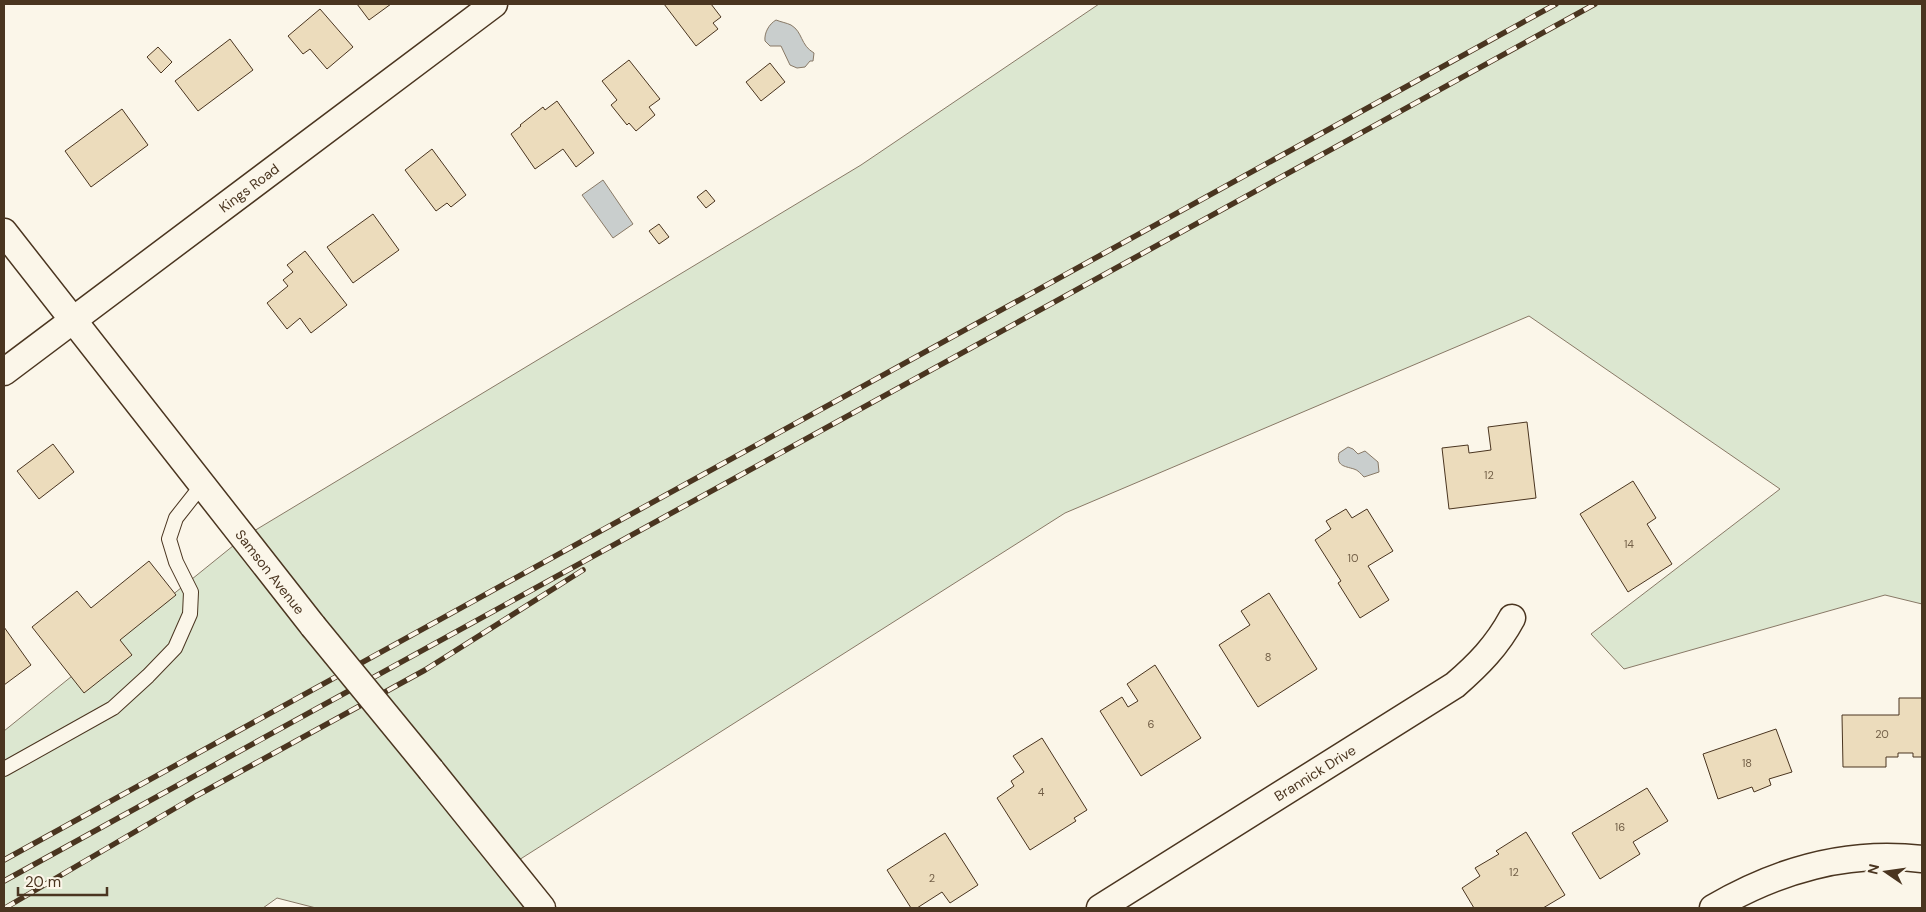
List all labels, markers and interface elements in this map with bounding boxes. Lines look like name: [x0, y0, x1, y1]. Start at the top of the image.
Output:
street label: Kings Road: [215, 160, 283, 216]
house number: 12: [1484, 468, 1494, 482]
street label: Samson Avenue: [231, 526, 309, 618]
house number: 14: [1624, 537, 1634, 551]
house number: 10: [1348, 551, 1358, 565]
house number: 8: [1265, 650, 1271, 664]
house number: 6: [1148, 717, 1155, 731]
house number: 20: [1875, 727, 1889, 741]
street label: Brannick Drive: [1271, 741, 1359, 805]
house number: 18: [1742, 756, 1752, 770]
house number: 4: [1038, 785, 1045, 799]
house number: 16: [1615, 820, 1625, 834]
north arrow: [1861, 847, 1911, 897]
text: N: [1863, 862, 1883, 876]
scale bar: [18, 864, 106, 896]
house number: 12: [1509, 865, 1519, 879]
house number: 2: [929, 871, 935, 885]
text: 20 m: [25, 872, 61, 892]

